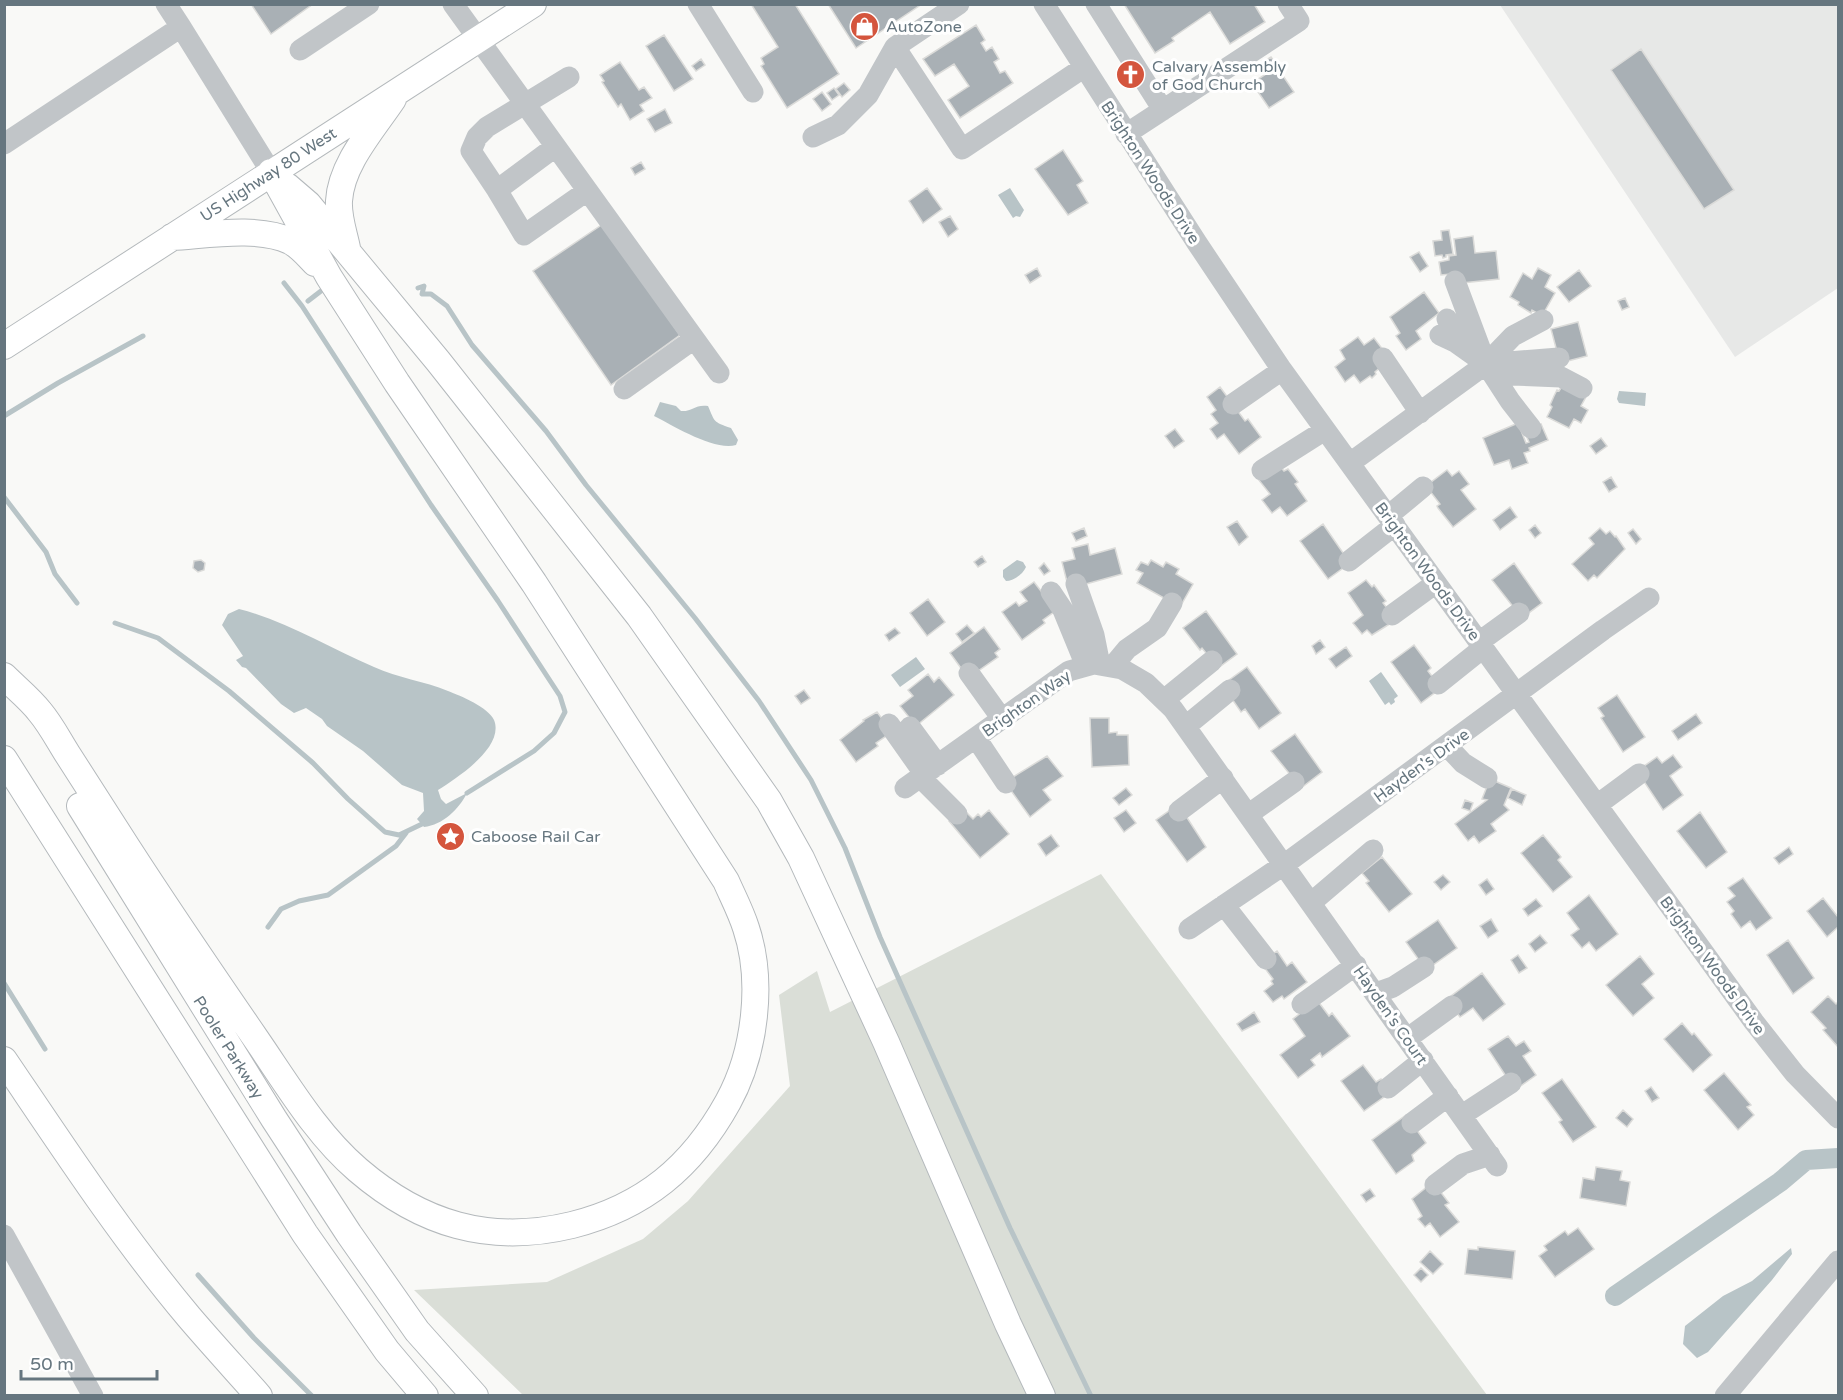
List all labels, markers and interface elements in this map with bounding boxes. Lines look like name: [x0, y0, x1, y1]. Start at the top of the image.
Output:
shop icon: AutoZone: [849, 10, 881, 42]
place label: AutoZone: [886, 17, 962, 37]
place label: Calvary Assembly of God Church: [1152, 57, 1286, 95]
church icon: Calvary Assembly of God Church: [1115, 59, 1147, 91]
street label: Brighton Woods Drive: [1096, 97, 1204, 248]
street label: US Highway 80 West: [197, 123, 340, 226]
street label: Brighton Woods Drive: [1370, 498, 1484, 645]
street label: Brighton Way: [979, 666, 1075, 742]
street label: Hayden's Drive: [1370, 724, 1473, 807]
place icon: Caboose Rail Car: [434, 820, 466, 852]
place label: Caboose Rail Car: [471, 827, 601, 847]
street label: Brighton Woods Drive: [1655, 892, 1769, 1039]
street label: Hayden's Court: [1349, 962, 1432, 1069]
street label: Pooler Parkway: [189, 992, 268, 1103]
scale bar: [21, 1343, 158, 1381]
text: 50 m: [30, 1353, 74, 1375]

